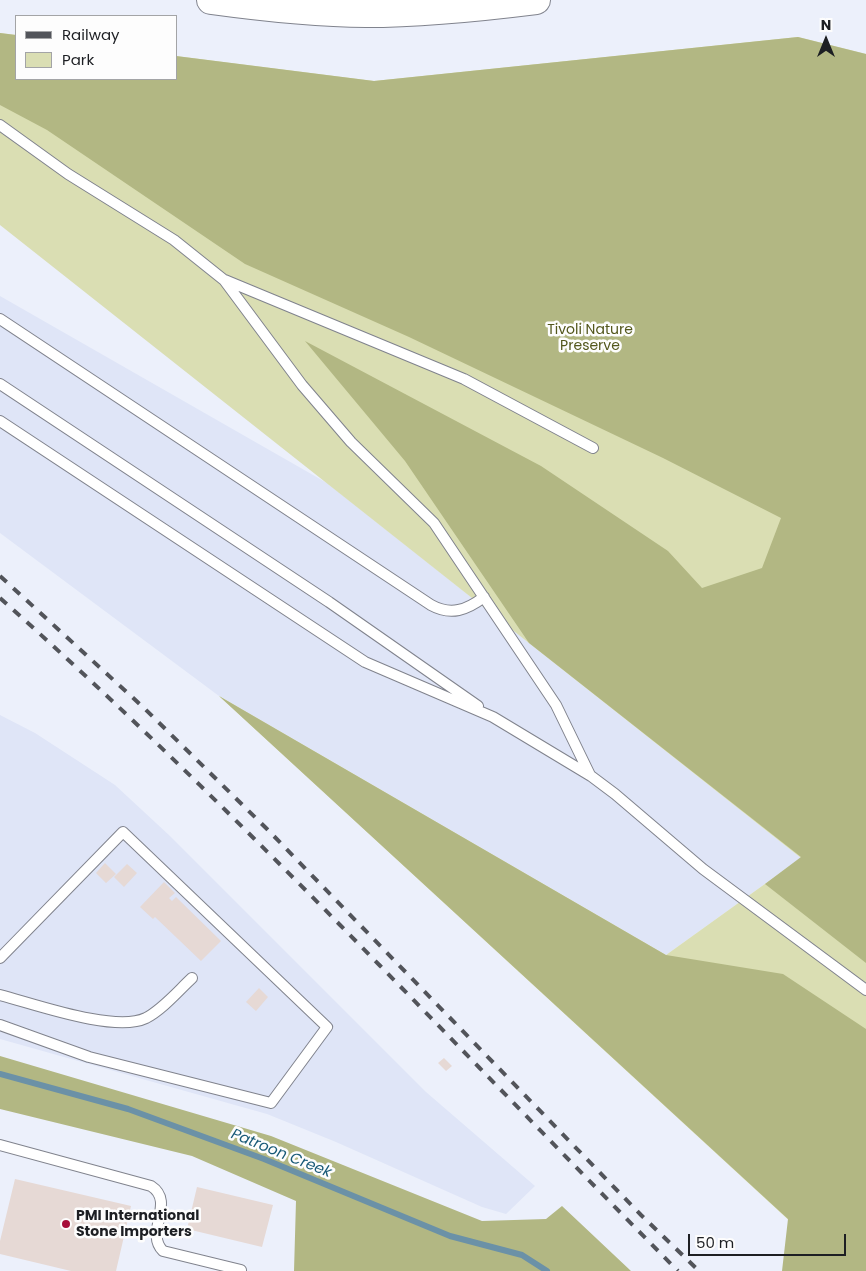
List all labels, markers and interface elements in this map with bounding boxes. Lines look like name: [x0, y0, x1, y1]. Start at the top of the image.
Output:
legend: [15, 15, 178, 80]
north arrow: [801, 15, 851, 65]
text: N: [821, 15, 831, 35]
text: Railway: [62, 24, 120, 45]
text: Park: [62, 49, 94, 70]
park label: Tivoli Nature Preserve: [547, 322, 633, 354]
water label: Patroon Creek: [228, 1126, 334, 1182]
place label: PMI International Stone Importers: [76, 1208, 199, 1240]
marker: PMI International Stone Importers: [60, 1218, 72, 1230]
scale bar: [691, 1224, 848, 1256]
text: 50 m: [696, 1232, 734, 1253]

